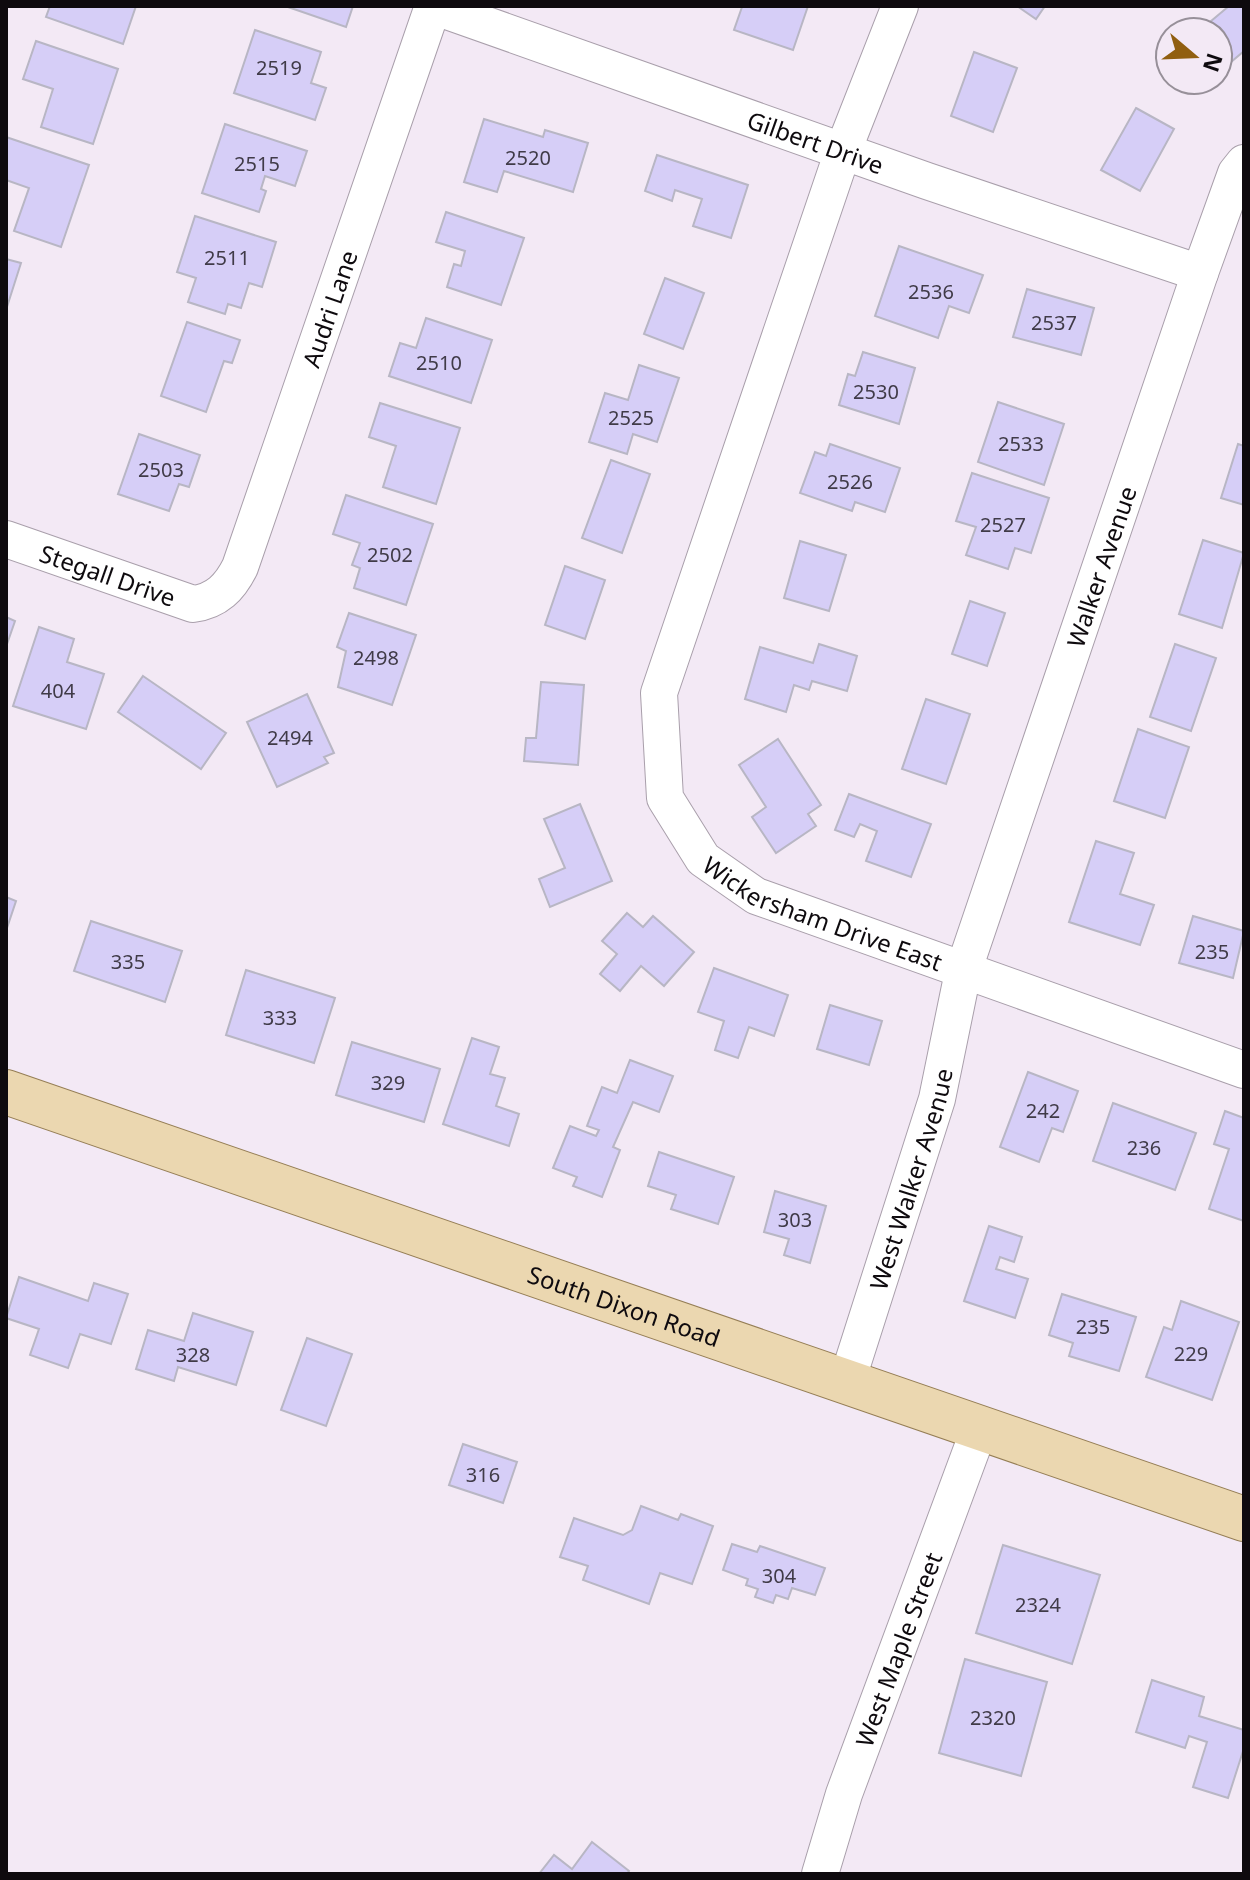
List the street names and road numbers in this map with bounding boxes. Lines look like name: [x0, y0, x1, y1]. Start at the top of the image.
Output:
street label: Gilbert Drive: [743, 102, 888, 181]
street label: Audri Lane: [294, 246, 364, 371]
street label: Walker Avenue: [1058, 481, 1143, 651]
street label: Stegall Drive: [36, 536, 180, 613]
street label: Wickersham Drive East: [697, 848, 947, 978]
street label: West Walker Avenue: [861, 1065, 959, 1294]
street label: South Dixon Road: [524, 1257, 725, 1354]
street label: West Maple Street: [847, 1547, 949, 1751]

